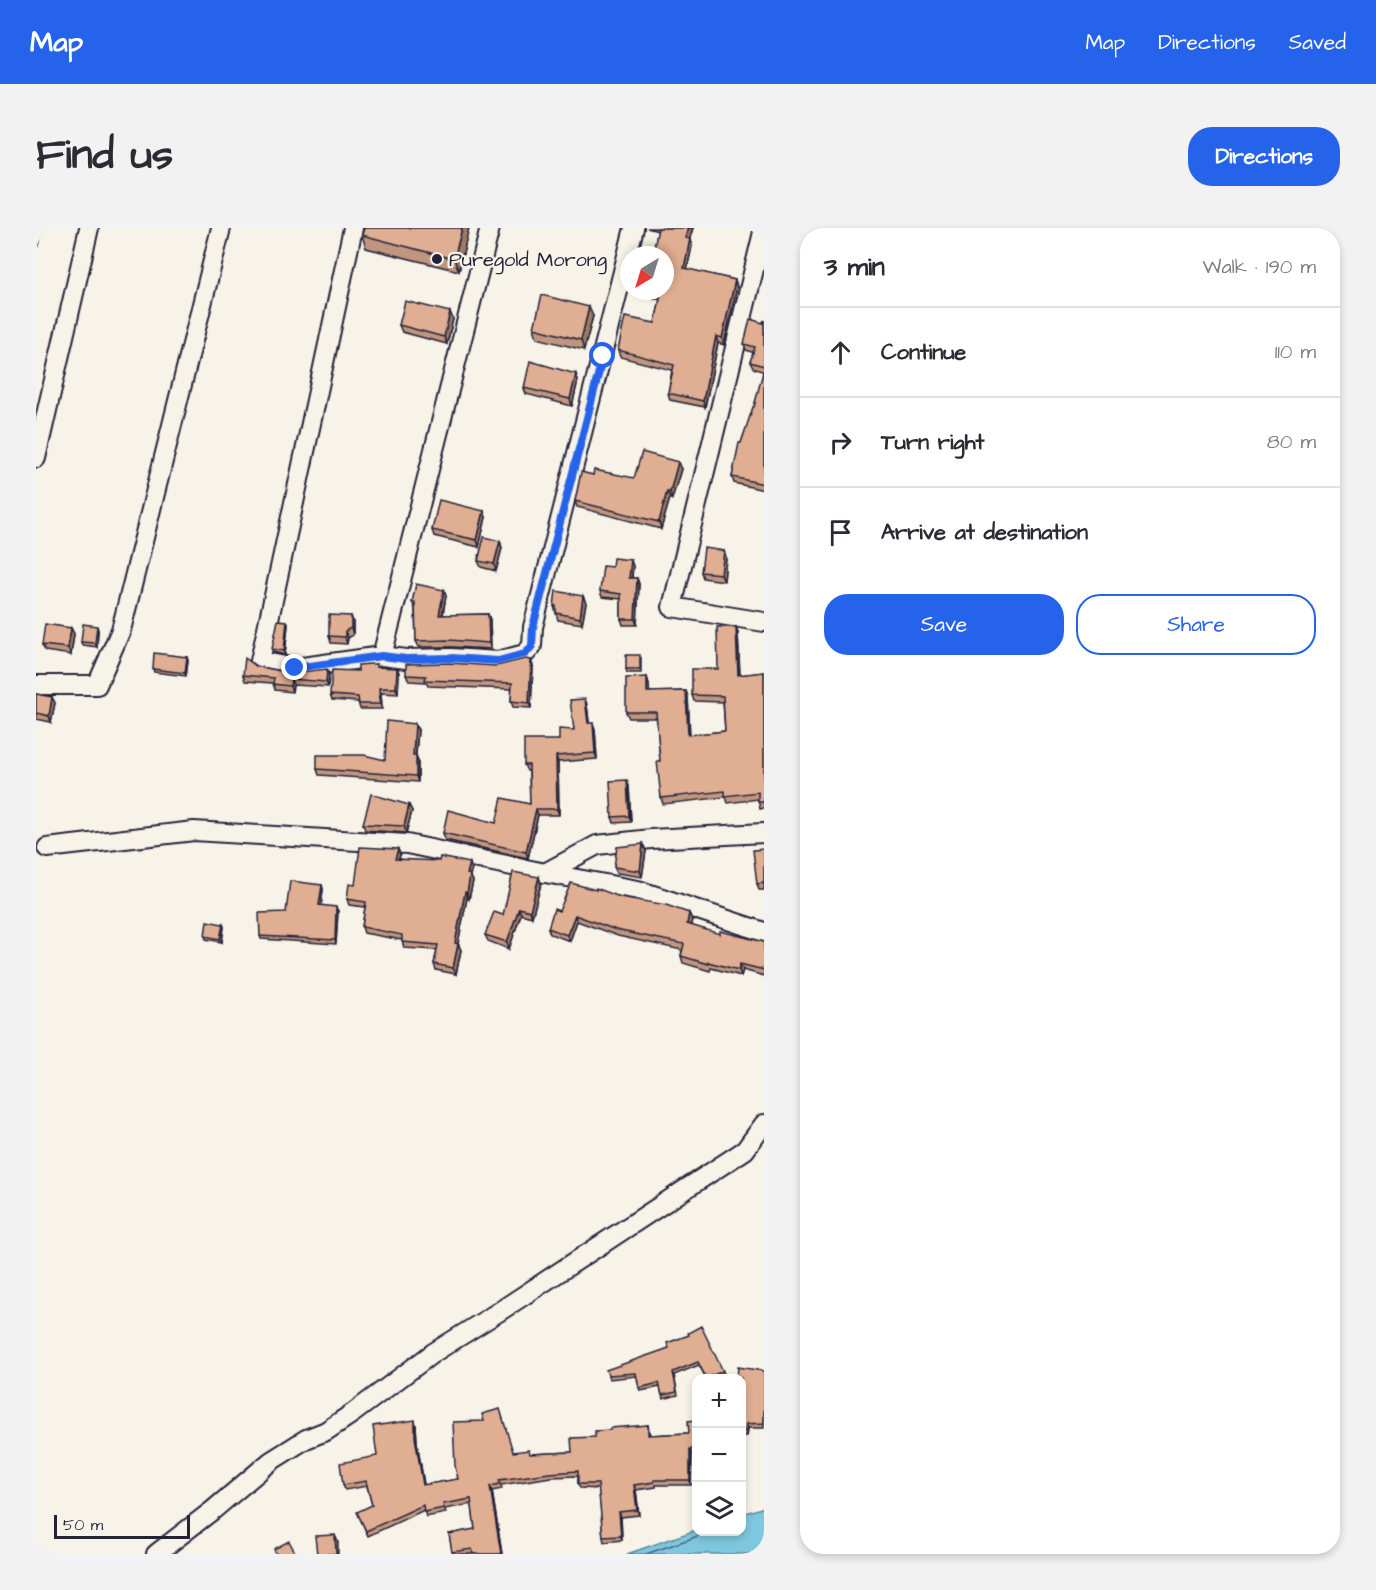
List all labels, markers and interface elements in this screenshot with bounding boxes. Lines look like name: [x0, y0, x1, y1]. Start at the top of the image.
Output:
text: Map: [30, 23, 83, 62]
text: Map: [1085, 28, 1125, 57]
text: Directions: [1158, 28, 1256, 57]
text: Saved: [1289, 28, 1346, 57]
text: Find us: [36, 127, 173, 185]
button: Directions: [1188, 127, 1340, 186]
place label: Puregold Morong: [449, 246, 607, 275]
north arrow: [620, 246, 674, 300]
text: 3 min: [824, 249, 885, 285]
marker: Puregold Morong: [430, 252, 444, 266]
text: Walk · 190 m: [1203, 253, 1316, 281]
icon: ahead: [824, 336, 857, 369]
text: Continue: [881, 337, 966, 368]
text: 110 m: [1275, 338, 1316, 366]
route start: [589, 342, 615, 368]
icon: right: [824, 426, 857, 459]
text: Turn right: [881, 427, 984, 458]
text: 80 m: [1267, 428, 1316, 456]
icon: arrive: [824, 516, 857, 549]
text: Arrive at destination: [881, 517, 1088, 548]
button: Save: [824, 594, 1064, 655]
button: Share: [1076, 594, 1316, 655]
route end: [281, 654, 307, 680]
map controls: [692, 1374, 746, 1536]
button: +: [692, 1374, 746, 1428]
button: −: [692, 1428, 746, 1482]
button: layers: [692, 1482, 746, 1536]
scale bar: [54, 1512, 190, 1540]
text: 50 m: [63, 1514, 103, 1536]

